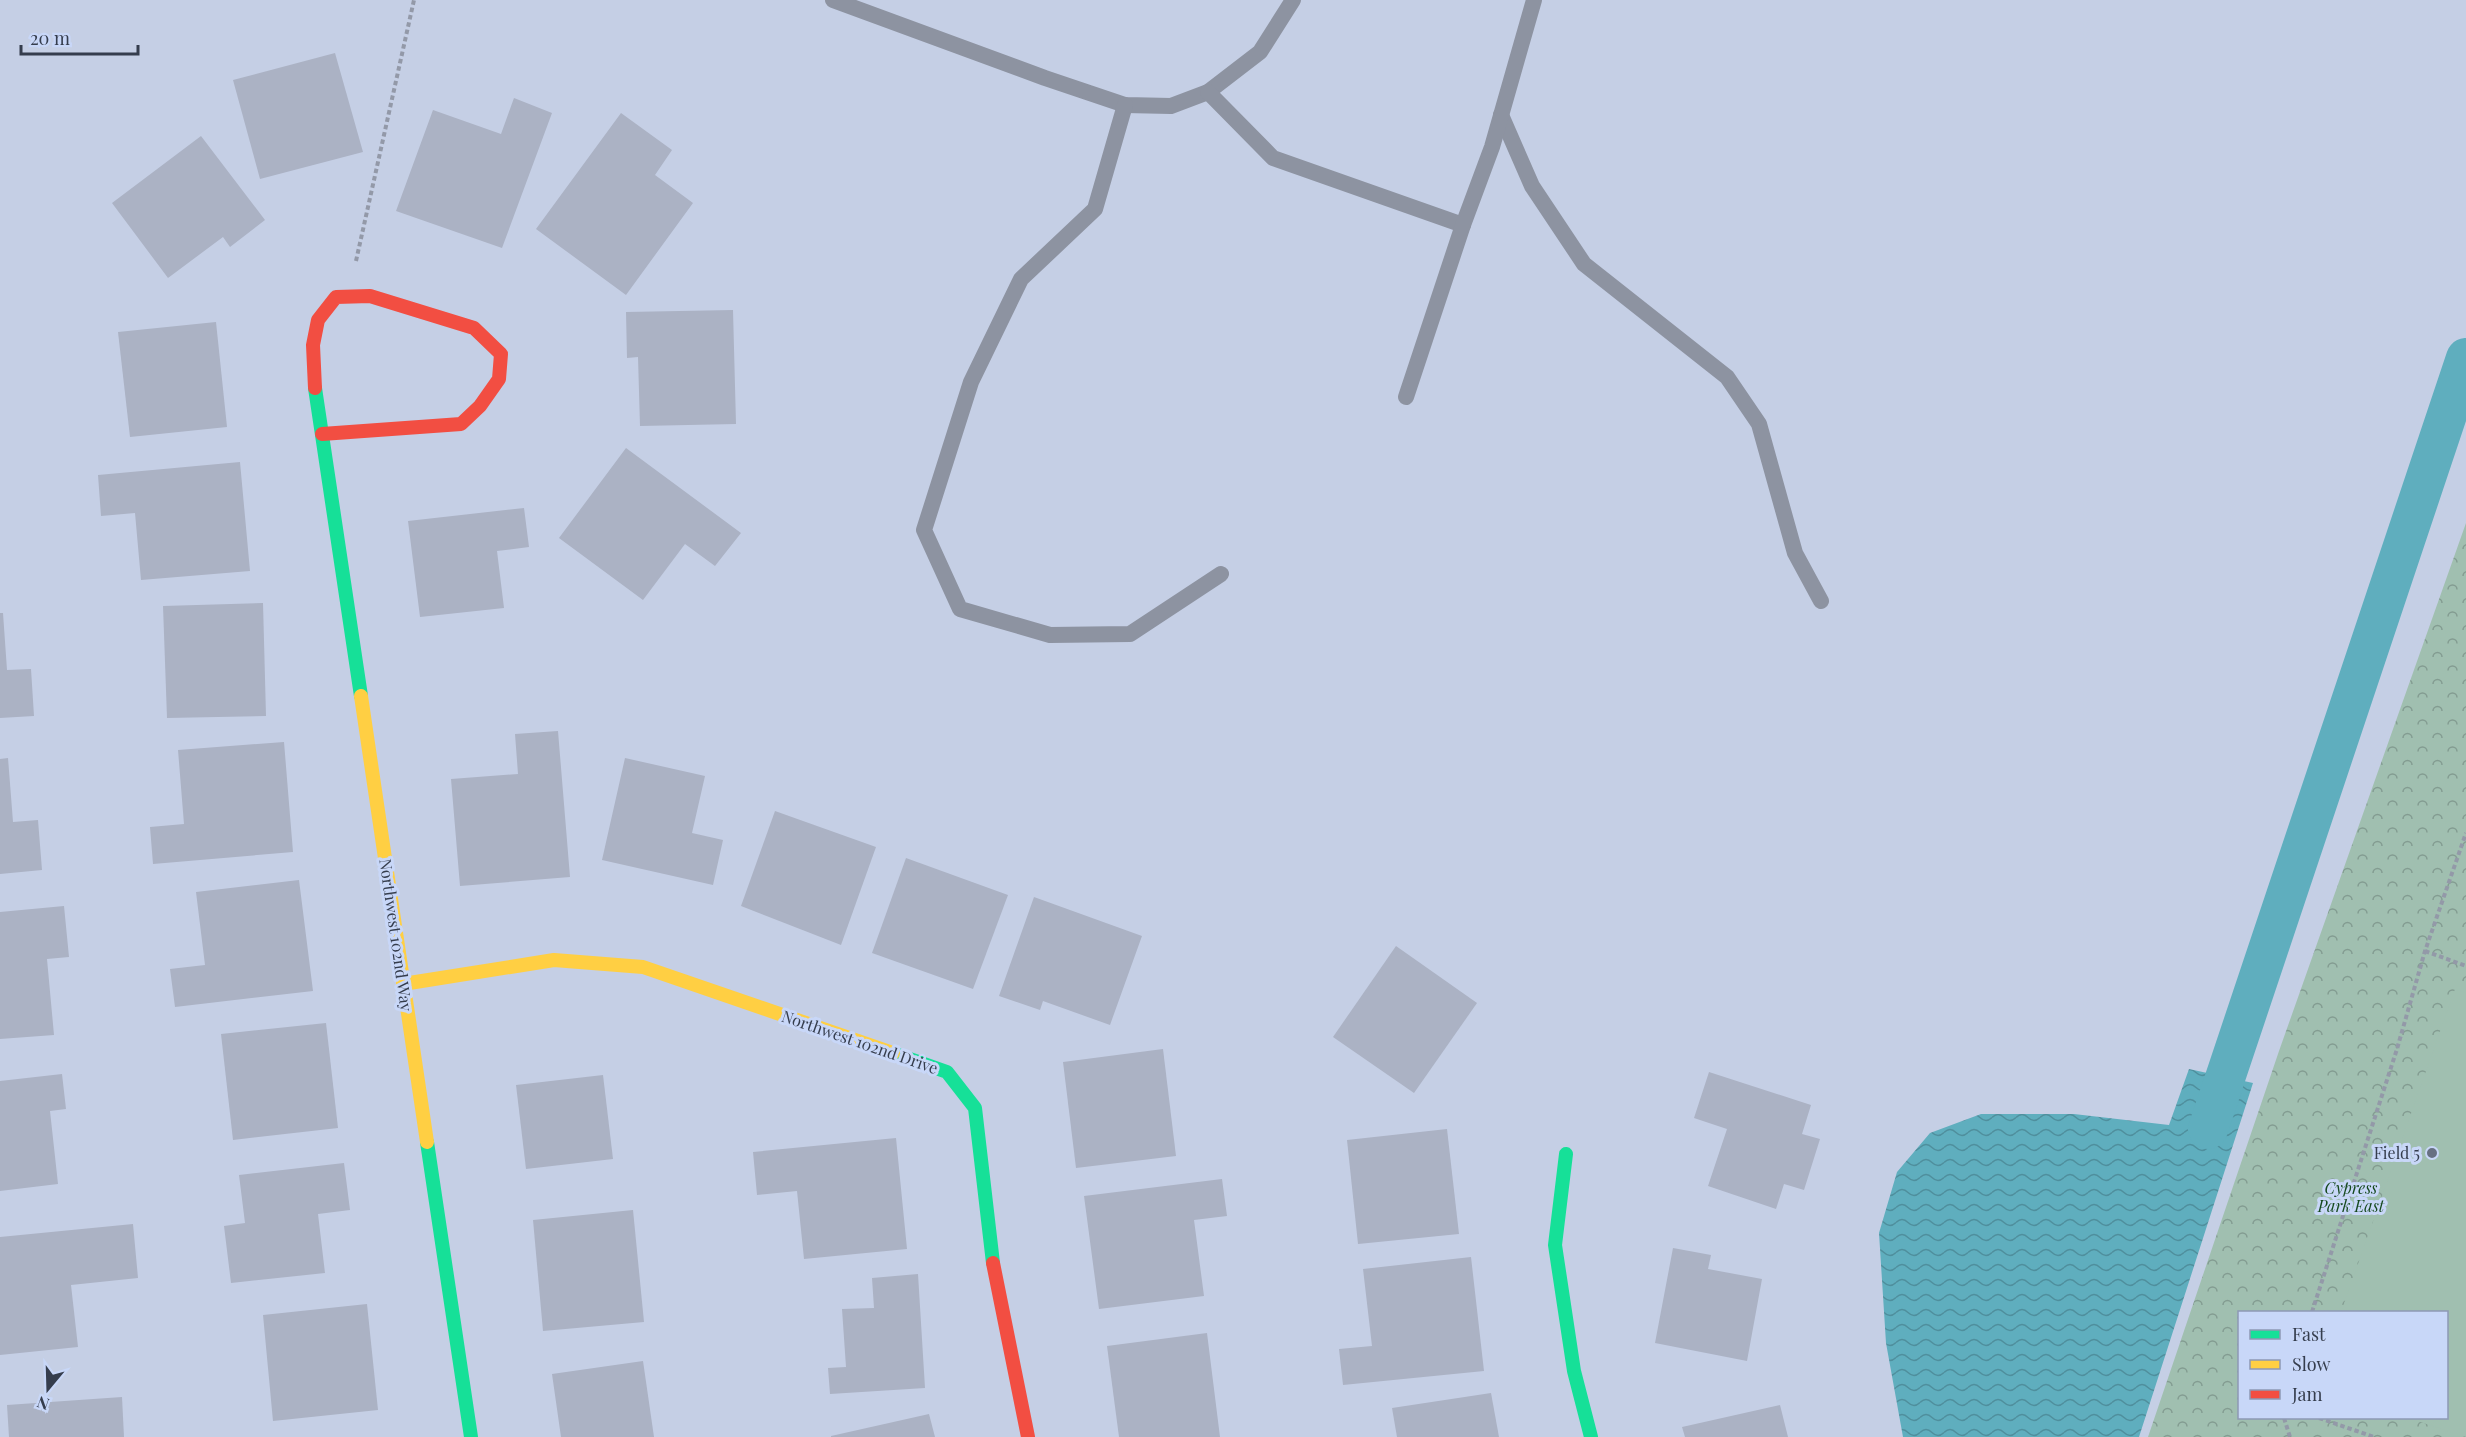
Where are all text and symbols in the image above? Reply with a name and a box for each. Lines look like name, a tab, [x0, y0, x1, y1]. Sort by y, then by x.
scale bar	[21, 18, 138, 56]
text: 20 m	[30, 26, 70, 50]
street label: Northwest 102nd Way	[375, 857, 418, 1013]
street label: Northwest 102nd Drive	[779, 1005, 941, 1078]
place label: Field 5	[2374, 1142, 2420, 1163]
marker: Field 5	[2425, 1146, 2439, 1160]
park label: Cypress Park East	[2317, 1177, 2385, 1216]
legend	[2238, 1311, 2448, 1419]
text: Fast	[2292, 1322, 2326, 1346]
text: Slow	[2292, 1352, 2330, 1376]
north arrow	[18, 1359, 78, 1419]
text: Jam	[2291, 1382, 2322, 1406]
text: N	[34, 1392, 52, 1415]

